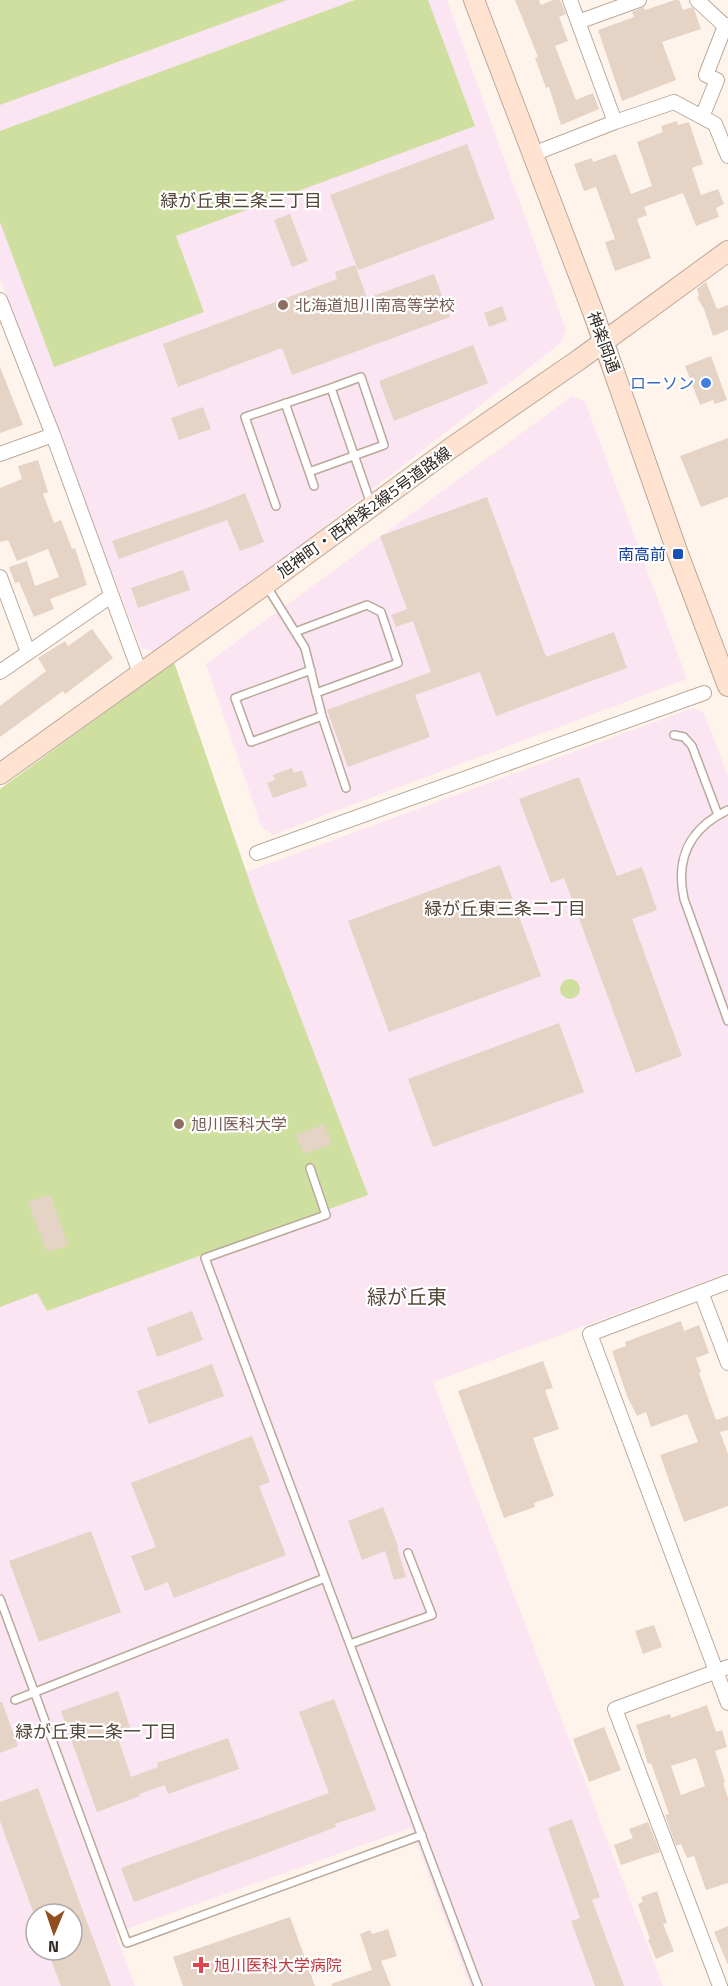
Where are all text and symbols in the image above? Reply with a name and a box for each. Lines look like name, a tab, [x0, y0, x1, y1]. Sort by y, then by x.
district label: 緑が丘東三条三丁目	[160, 187, 322, 214]
place label: 北海道旭川南高等学校	[295, 293, 455, 317]
marker: 北海道旭川南高等学校	[276, 298, 290, 312]
street label: 神楽岡通	[582, 308, 626, 376]
place label: ローソン	[630, 371, 694, 395]
marker: ローソン	[699, 376, 713, 390]
street label: 旭神町・西神楽2線5号道路線	[272, 441, 456, 583]
place label: 南高前	[618, 542, 666, 566]
marker: 南高前	[671, 547, 685, 561]
district label: 緑が丘東三条二丁目	[424, 895, 586, 922]
place label: 旭川医科大学	[191, 1112, 287, 1136]
marker: 旭川医科大学	[172, 1117, 186, 1131]
district label: 緑が丘東	[367, 1281, 447, 1312]
district label: 緑が丘東二条一丁目	[15, 1718, 177, 1745]
north arrow	[24, 1902, 84, 1962]
text: N	[48, 1935, 59, 1959]
place label: 旭川医科大学病院	[214, 1953, 342, 1977]
marker: 旭川医科大学病院	[192, 1956, 210, 1974]

